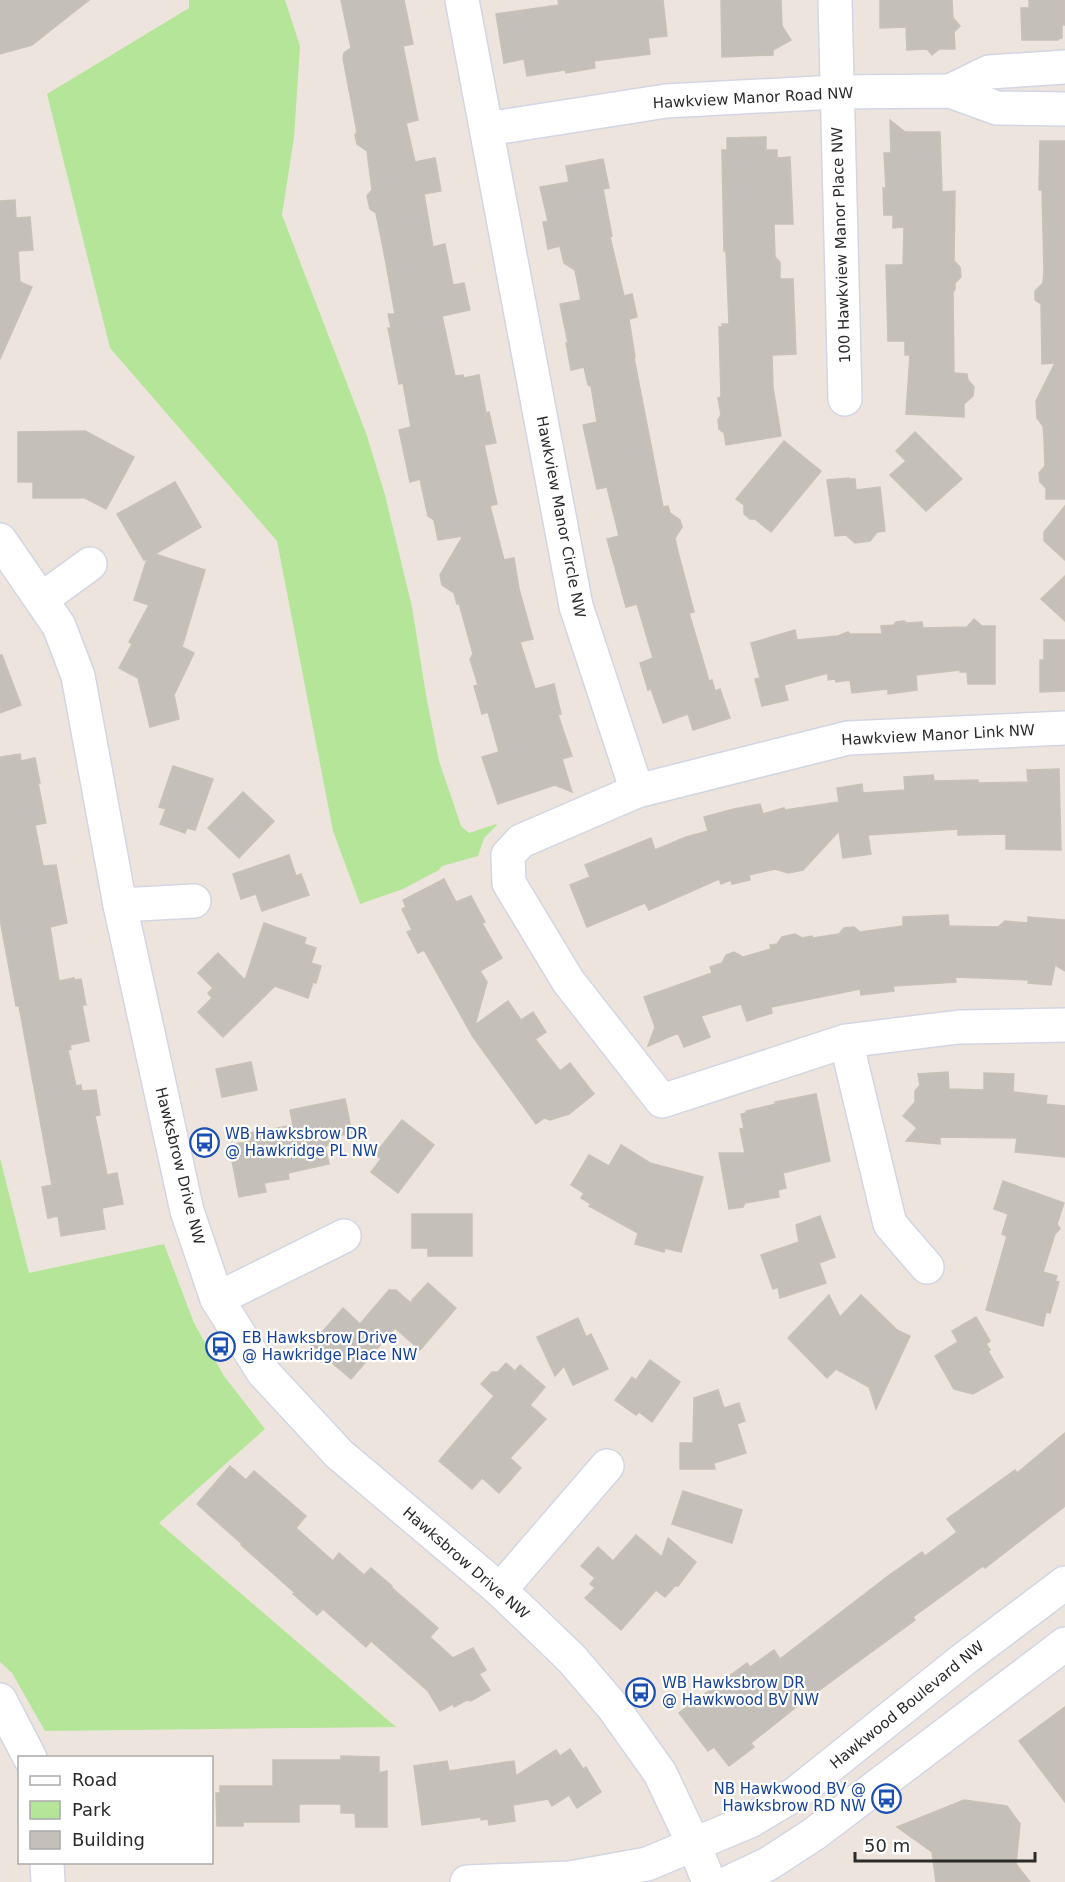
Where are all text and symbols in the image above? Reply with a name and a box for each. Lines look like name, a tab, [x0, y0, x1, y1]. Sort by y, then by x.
street label: Hawkview Manor Road NW	[652, 84, 854, 112]
street label: 100 Hawkview Manor Place NW	[828, 126, 854, 364]
street label: Hawkview Manor Circle NW	[533, 414, 589, 620]
street label: Hawkview Manor Link NW	[841, 721, 1036, 749]
street label: Hawksbrow Drive NW	[152, 1085, 208, 1247]
place label: WB Hawksbrow DR @ Hawkridge PL NW	[225, 1125, 378, 1160]
bus stop icon: WB Hawksbrow DR @ Hawkridge PL NW	[188, 1127, 220, 1159]
place label: EB Hawksbrow Drive @ Hawkridge Place NW	[242, 1329, 417, 1364]
bus stop icon: EB Hawksbrow Drive @ Hawkridge Place NW	[205, 1331, 237, 1363]
street label: Hawksbrow Drive NW	[399, 1503, 533, 1623]
street label: Hawkwood Boulevard NW	[826, 1637, 988, 1773]
place label: WB Hawksbrow DR @ Hawkwood BV NW	[662, 1674, 819, 1709]
bus stop icon: WB Hawksbrow DR @ Hawkwood BV NW	[625, 1676, 657, 1708]
legend	[18, 1756, 213, 1864]
text: Road	[72, 1769, 117, 1790]
place label: NB Hawkwood BV @ Hawksbrow RD NW	[714, 1780, 866, 1815]
bus stop icon: NB Hawkwood BV @ Hawksbrow RD NW	[871, 1782, 903, 1814]
text: Park	[72, 1799, 111, 1820]
scale bar	[855, 1825, 1035, 1863]
text: Building	[72, 1829, 145, 1850]
text: 50 m	[864, 1835, 910, 1856]

